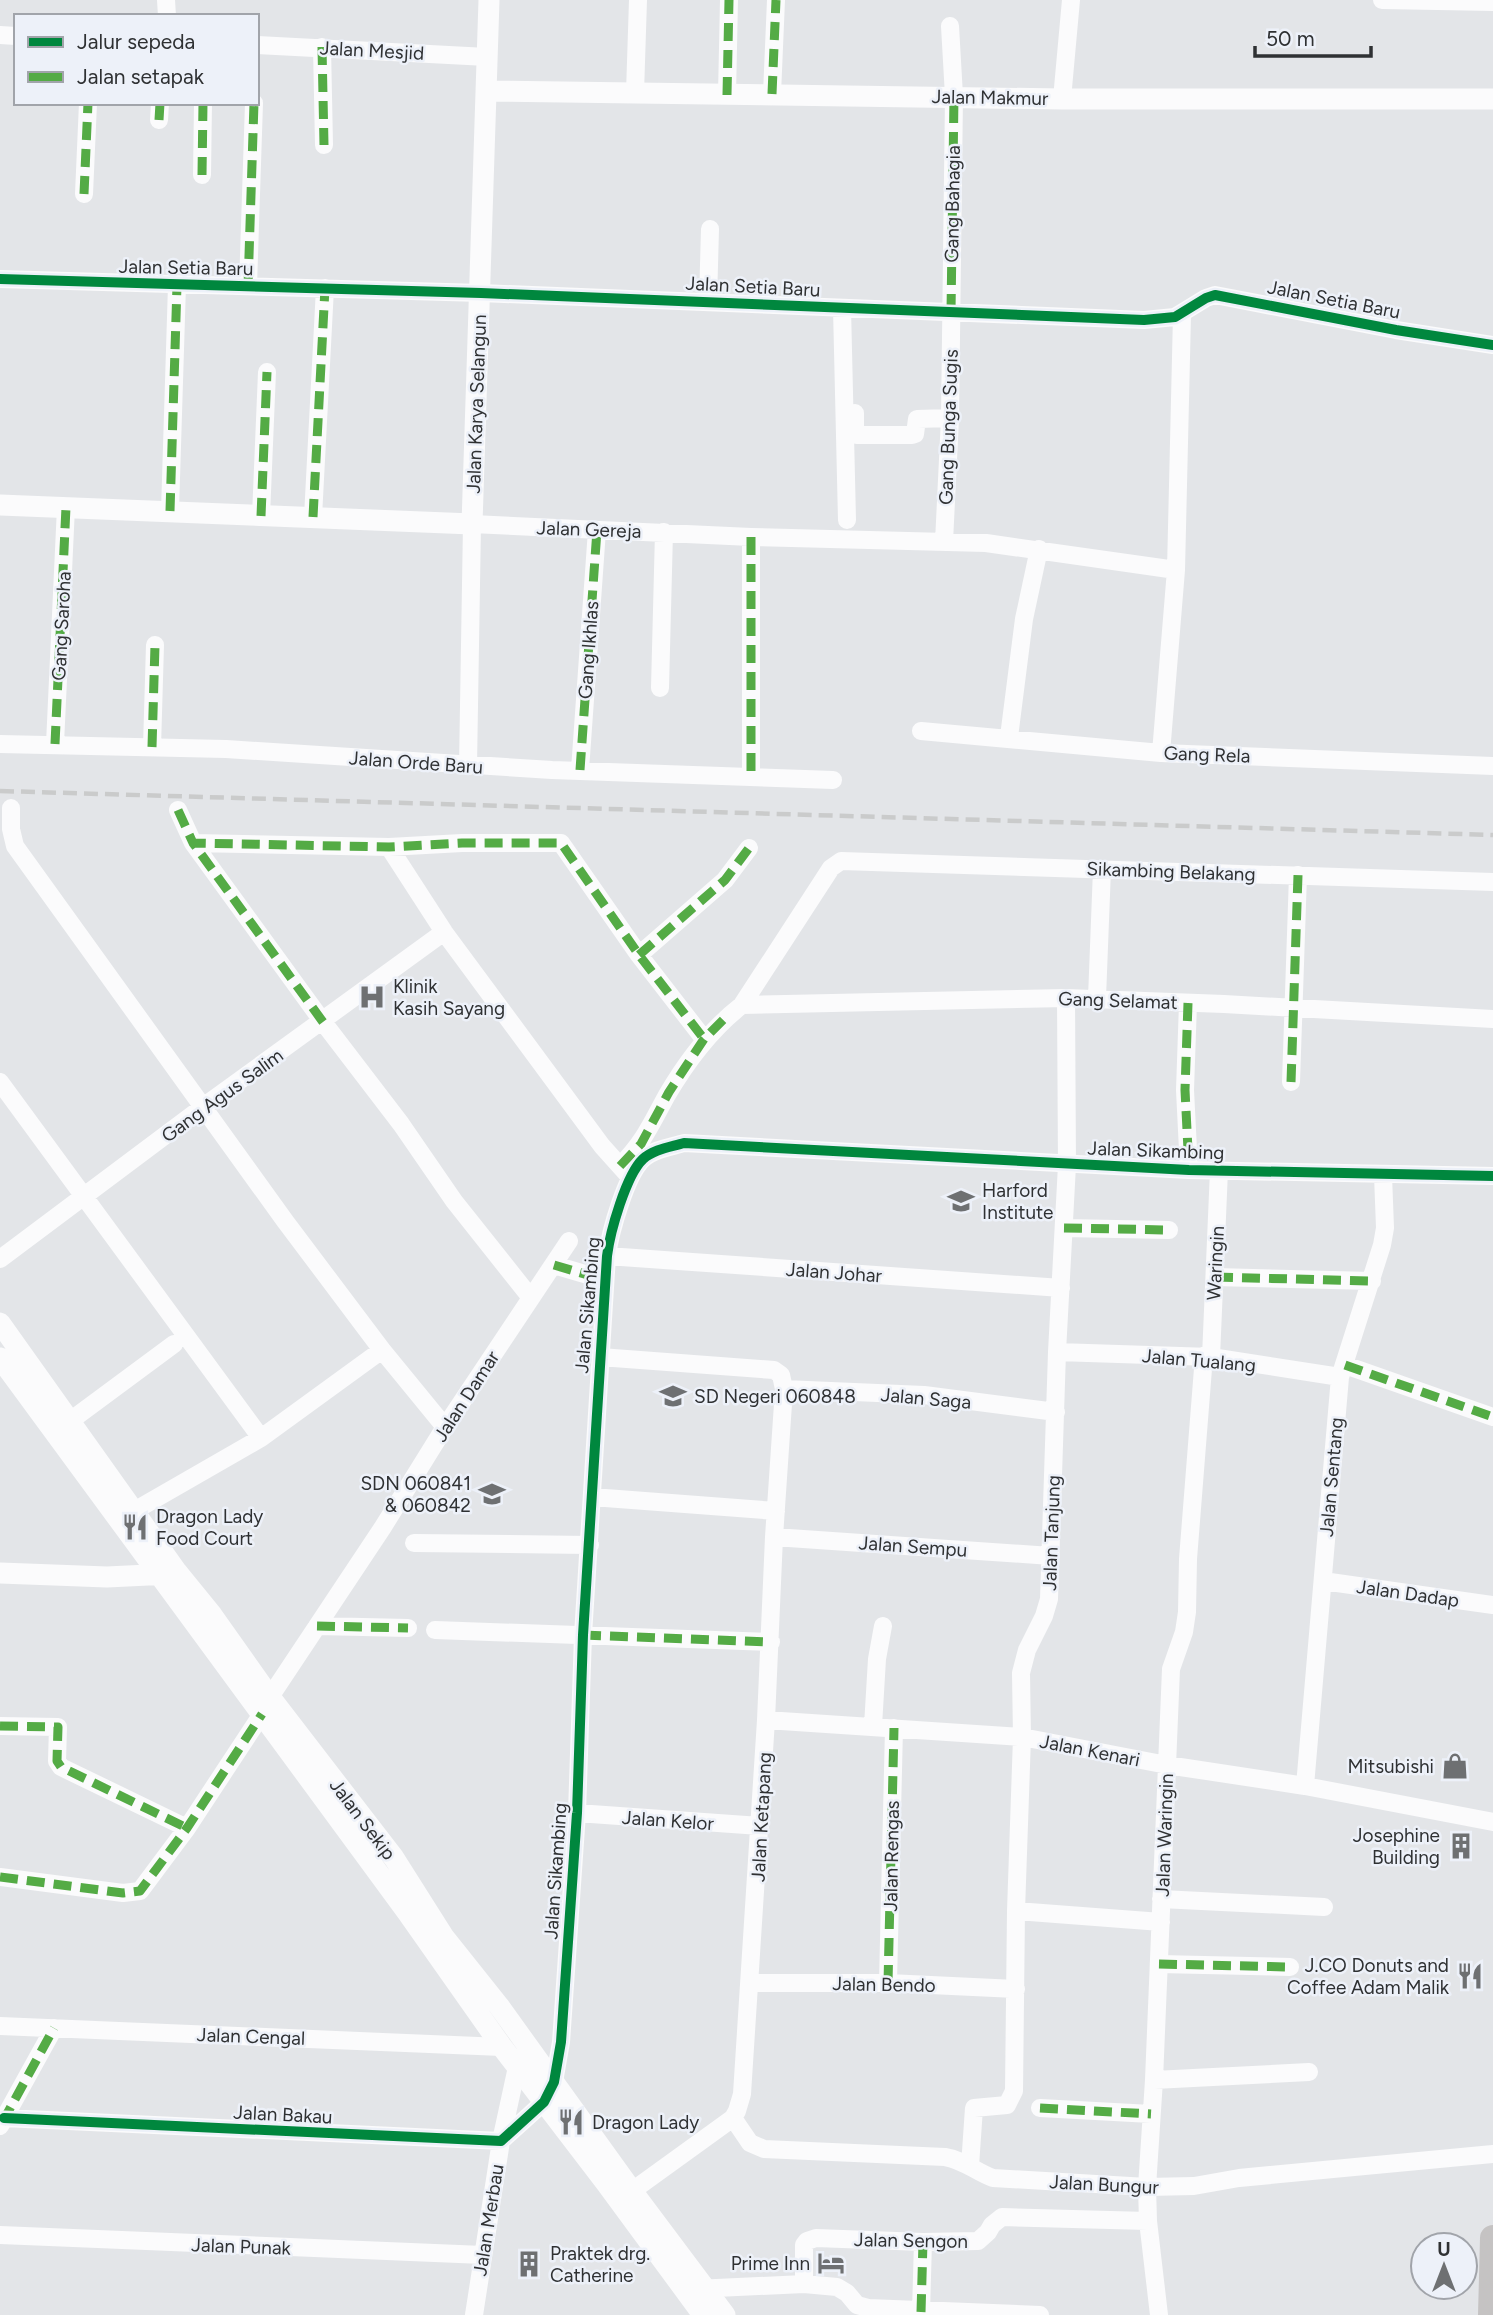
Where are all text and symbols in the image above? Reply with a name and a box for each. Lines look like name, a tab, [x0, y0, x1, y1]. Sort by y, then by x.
legend	[14, 14, 259, 105]
scale bar	[1255, 14, 1370, 58]
text: 50 m	[1266, 26, 1315, 51]
text: Jalur sepeda	[77, 29, 195, 54]
street label: Jalan Mesjid	[319, 36, 425, 65]
text: Jalan setapak	[77, 64, 205, 89]
street label: Jalan Makmur	[931, 85, 1049, 110]
street label: Gang Bahagia	[940, 145, 965, 263]
street label: Jalan Setia Baru	[118, 255, 254, 280]
street label: Jalan Setia Baru	[685, 271, 821, 302]
street label: Jalan Setia Baru	[1265, 275, 1402, 324]
street label: Jalan Karya Selangun	[462, 314, 491, 494]
street label: Gang Bunga Sugis	[934, 349, 963, 505]
street label: Jalan Gereja	[536, 516, 642, 543]
street label: Gang Saroha	[47, 571, 76, 681]
street label: Gang Ikhlas	[574, 600, 603, 700]
street label: Gang Rela	[1163, 741, 1251, 768]
street label: Jalan Orde Baru	[348, 746, 484, 779]
street label: Sikambing Belakang	[1086, 857, 1256, 886]
place label: Klinik Kasih Sayang	[393, 975, 505, 1020]
hospital icon: Klinik Kasih Sayang	[357, 982, 387, 1012]
street label: Gang Selamat	[1058, 987, 1178, 1014]
street label: Gang Agus Salim	[157, 1044, 288, 1147]
street label: Jalan Sikambing	[1087, 1137, 1225, 1164]
place label: Harford Institute	[982, 1179, 1054, 1224]
school or university icon: Harford Institute	[946, 1186, 976, 1216]
street label: Waringin	[1202, 1225, 1229, 1301]
street label: Jalan Sikambing	[570, 1236, 605, 1374]
street label: Jalan Johar	[785, 1258, 883, 1287]
street label: Jalan Tualang	[1141, 1344, 1257, 1377]
street label: Jalan Damar	[429, 1346, 505, 1446]
school or university icon: SD Negeri 060848	[658, 1381, 688, 1411]
street label: Jalan Saga	[880, 1383, 972, 1414]
place label: SD Negeri 060848	[694, 1385, 856, 1408]
street label: Jalan Sentang	[1315, 1416, 1348, 1538]
place label: SDN 060841 & 060842	[360, 1472, 471, 1517]
street label: Jalan Tanjung	[1038, 1475, 1065, 1591]
school or university icon: SDN 060841 & 060842	[477, 1479, 507, 1509]
place label: Dragon Lady Food Court	[156, 1505, 263, 1550]
restaurant icon: Dragon Lady Food Court	[120, 1512, 150, 1542]
street label: Jalan Sempu	[858, 1531, 968, 1562]
street label: Jalan Dadap	[1355, 1575, 1461, 1612]
street label: Jalan Kenari	[1038, 1730, 1142, 1771]
shop icon: Mitsubishi	[1440, 1751, 1470, 1781]
street label: Jalan Ketapang	[747, 1752, 776, 1883]
place label: Mitsubishi	[1347, 1755, 1434, 1778]
street label: Jalan Waringin	[1151, 1773, 1178, 1897]
street label: Jalan Sekip	[325, 1774, 401, 1864]
street label: Jalan Rengas	[879, 1800, 904, 1912]
street label: Jalan Sikambing	[539, 1802, 572, 1940]
street label: Jalan Kelor	[621, 1806, 715, 1835]
place label: Josephine Building	[1353, 1824, 1440, 1869]
building icon: Josephine Building	[1446, 1831, 1476, 1861]
place label: J.CO Donuts and Coffee Adam Malik	[1287, 1954, 1450, 1999]
restaurant icon: J.CO Donuts and Coffee Adam Malik	[1455, 1961, 1485, 1991]
street label: Jalan Bendo	[832, 1972, 936, 1997]
street label: Jalan Cengal	[196, 2023, 306, 2050]
street label: Jalan Bakau	[233, 2100, 333, 2129]
restaurant icon: Dragon Lady	[556, 2107, 586, 2137]
place label: Dragon Lady	[592, 2111, 699, 2134]
street label: Jalan Merbau	[468, 2163, 509, 2278]
street label: Jalan Bungur	[1049, 2170, 1160, 2199]
street label: Jalan Sengon	[854, 2228, 968, 2253]
north arrow	[1409, 2231, 1479, 2301]
street label: Jalan Punak	[191, 2233, 292, 2260]
text: U	[1437, 2238, 1451, 2261]
place label: Praktek drg. Catherine	[550, 2242, 650, 2287]
hotel icon: Prime Inn	[816, 2248, 846, 2278]
building icon: Praktek drg. Catherine	[514, 2249, 544, 2279]
place label: Prime Inn	[731, 2252, 810, 2275]

